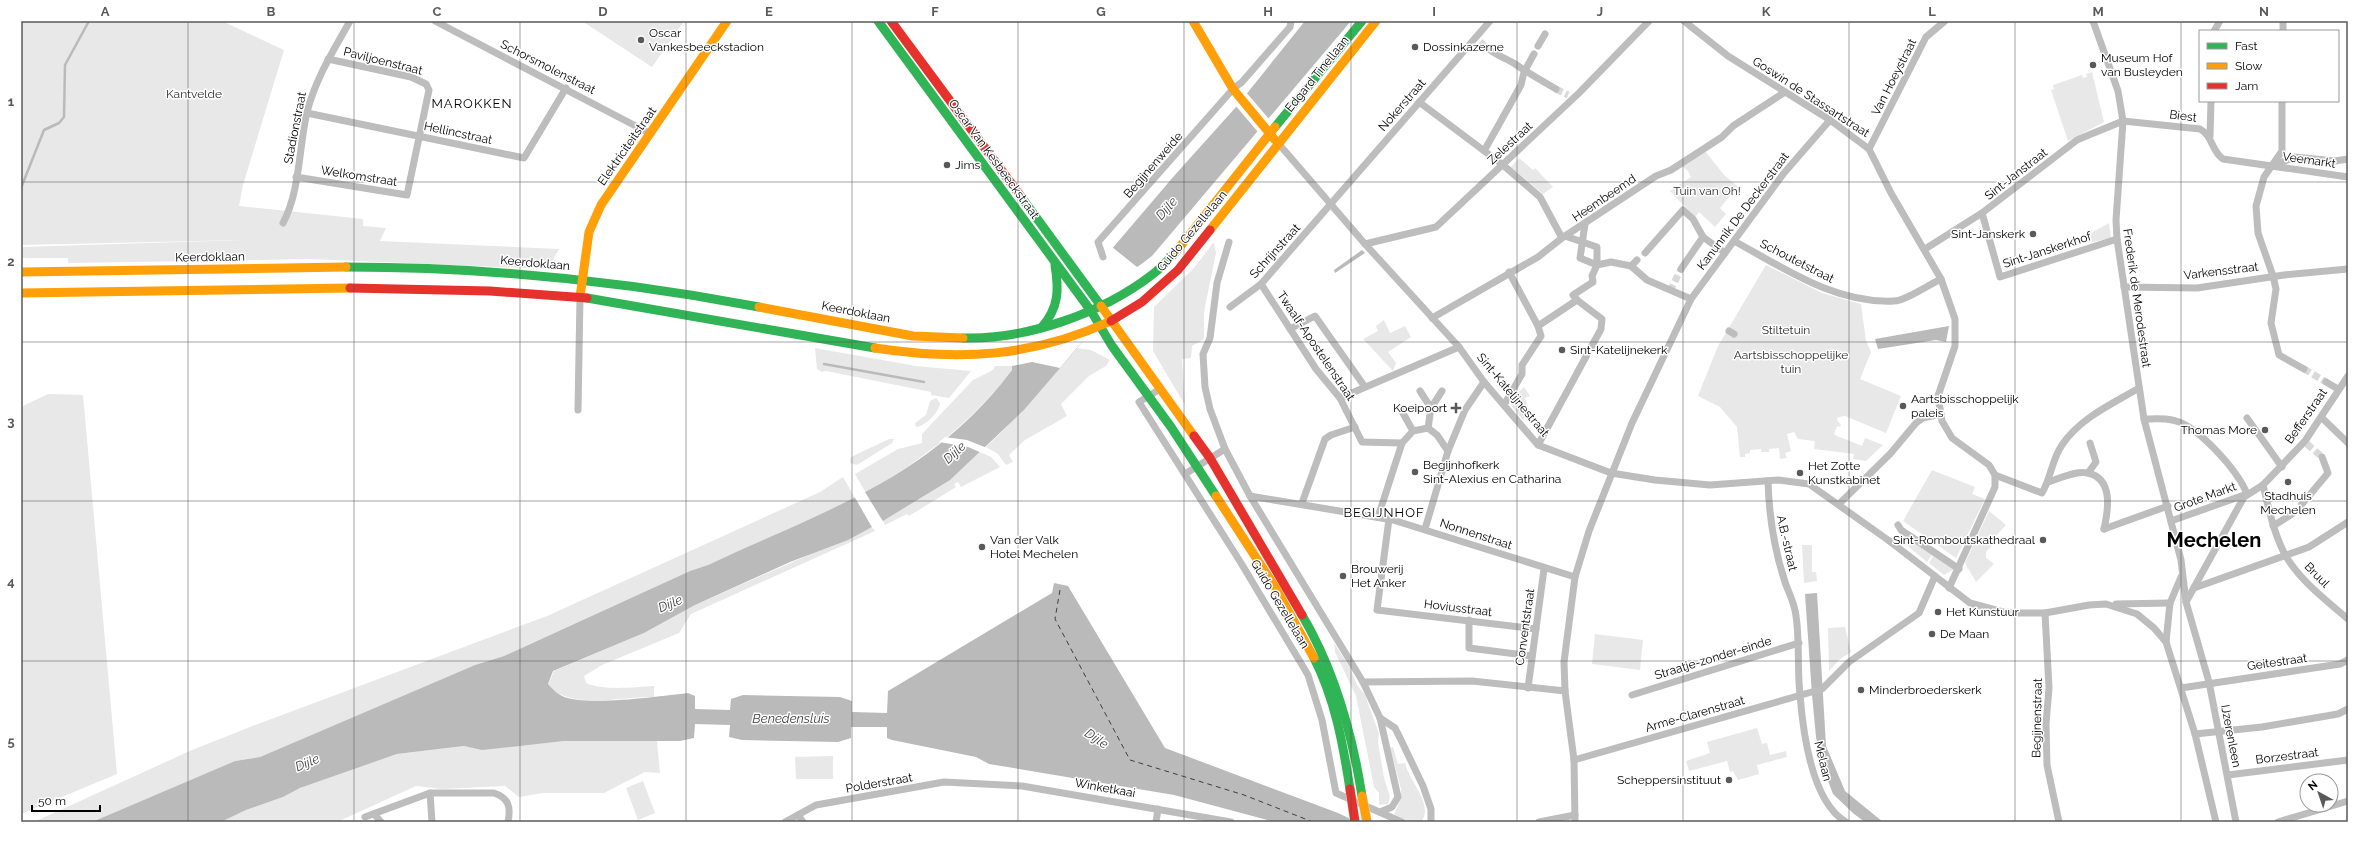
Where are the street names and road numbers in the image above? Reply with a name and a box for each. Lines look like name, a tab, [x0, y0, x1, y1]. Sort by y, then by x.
street label: Edgard Tinellaan	[1282, 33, 1352, 115]
street label: Van Hoeystraat	[1869, 36, 1919, 118]
street label: Schorsmolenstraat	[498, 37, 598, 97]
street label: Paviljoenstraat	[342, 44, 424, 78]
street label: Goswin de Stassartstraat	[1750, 54, 1872, 140]
street label: Nokerstraat	[1376, 76, 1428, 134]
street label: Stadionstraat	[281, 91, 309, 165]
street label: Oscar Van Kesbeeckstraat	[946, 97, 1042, 221]
street label: Elektriciteitstraat	[595, 104, 659, 188]
street label: Biest	[2169, 107, 2197, 125]
street label: Hellincstraat	[423, 119, 493, 147]
street label: Zelestraat	[1485, 119, 1535, 167]
street label: Begijnenweide	[1121, 129, 1185, 201]
street label: Sint-Janstraat	[1982, 145, 2050, 203]
street label: Kanunnik De Deckerstraat	[1694, 149, 1792, 273]
street label: Veemarkt	[2281, 149, 2337, 171]
street label: Welkomstraat	[320, 163, 398, 189]
street label: Heembeemd	[1569, 172, 1639, 224]
street label: Guido Gezellelaan	[1154, 188, 1230, 274]
street label: Schrijnstraat	[1247, 221, 1303, 281]
street label: Frederik de Merodestraat	[2120, 228, 2154, 368]
street label: Sint-Janskerkhof	[2001, 229, 2094, 271]
street label: Schoutetstraat	[1758, 236, 1836, 286]
street label: Keerdoklaan	[175, 249, 245, 265]
street label: Keerdoklaan	[500, 253, 570, 273]
street label: Varkensstraat	[2183, 259, 2259, 283]
street label: Twaalf-Apostelenstraat	[1274, 289, 1358, 403]
street label: Keerdoklaan	[820, 298, 892, 326]
street label: Sint-Katelijnestraat	[1474, 350, 1552, 440]
street label: Befferstraat	[2282, 386, 2330, 446]
street label: Grote Markt	[2172, 479, 2238, 515]
street label: A.B.-straat	[1774, 514, 1800, 572]
street label: Nonnenstraat	[1438, 516, 1514, 552]
street label: Guido Gezellelaan	[1248, 557, 1312, 651]
street label: Bruul	[2302, 560, 2333, 591]
street label: Conventstraat	[1513, 588, 1537, 666]
street label: Hoviusstraat	[1423, 597, 1493, 619]
street label: Straatje-zonder-einde	[1653, 634, 1773, 682]
street label: Geitestraat	[2246, 651, 2308, 673]
street label: Begijnenstraat	[2029, 678, 2045, 758]
street label: Arme-Clarenstraat	[1644, 693, 1746, 735]
street label: IJzerenleen	[2218, 703, 2244, 769]
street label: Melaan	[1811, 740, 1835, 782]
street label: Borzestraat	[2255, 745, 2319, 767]
street label: Polderstraat	[845, 770, 913, 796]
street label: Winketkaai	[1074, 776, 1136, 800]

